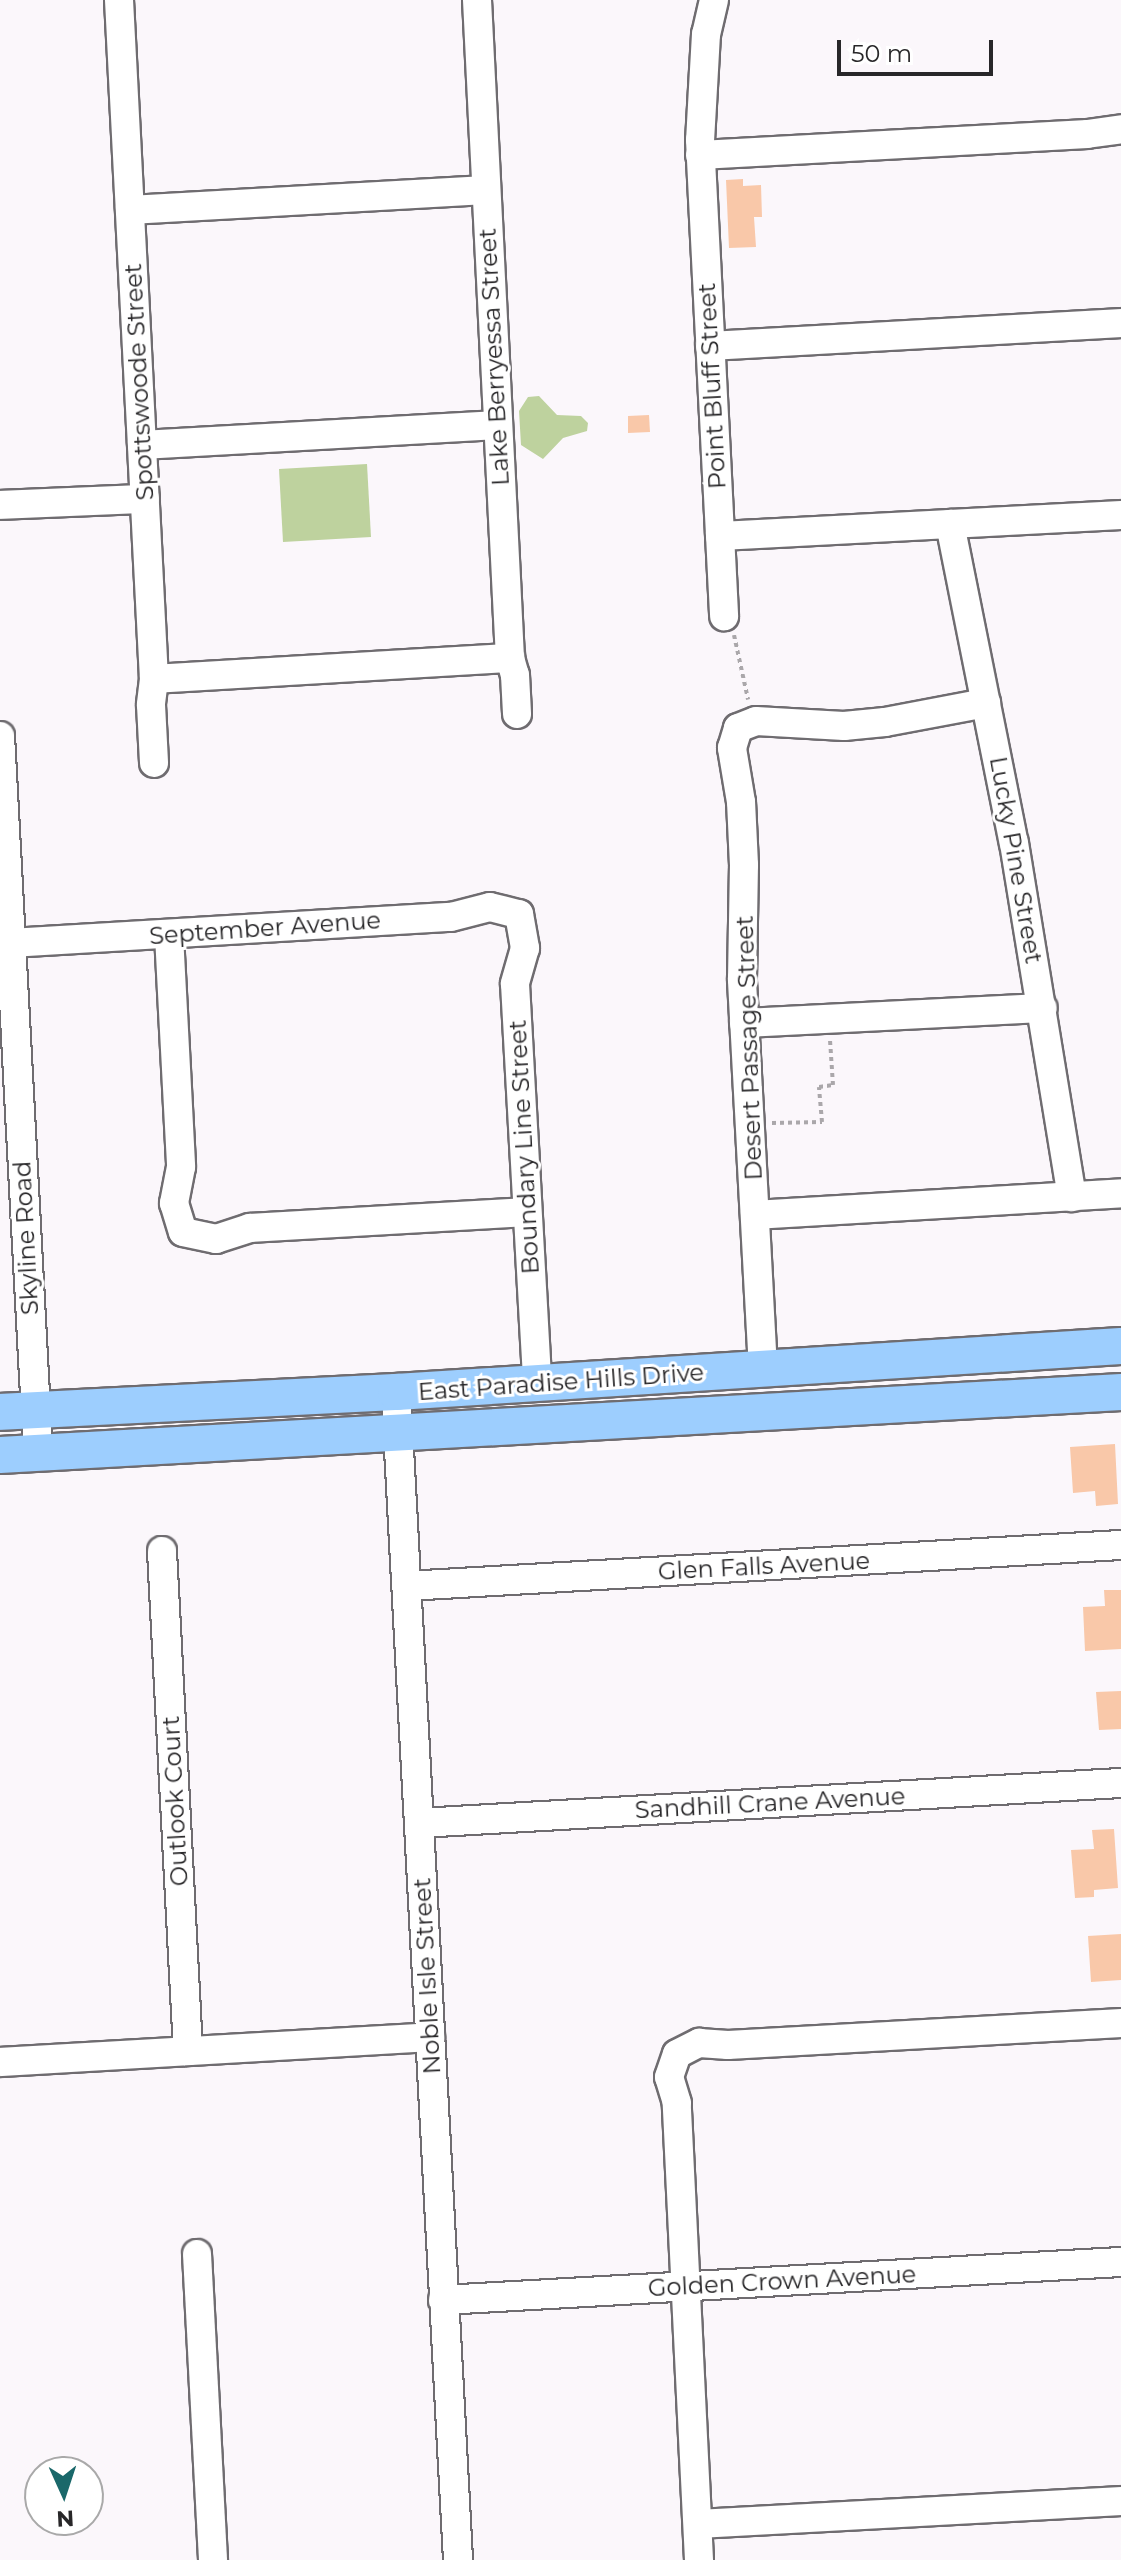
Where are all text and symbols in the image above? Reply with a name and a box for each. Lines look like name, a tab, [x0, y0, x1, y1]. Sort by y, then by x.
scale bar	[841, 24, 997, 74]
text: 50 m	[851, 39, 912, 68]
street label: Lake Berryessa Street	[473, 227, 515, 487]
street label: Spottswoode Street	[118, 263, 160, 501]
street label: Point Bluff Street	[692, 282, 732, 490]
street label: Lucky Pine Street	[984, 754, 1048, 966]
street label: September Avenue	[148, 906, 382, 950]
street label: Desert Passage Street	[730, 915, 768, 1181]
street label: Boundary Line Street	[503, 1019, 545, 1275]
street label: Skyline Road	[8, 1160, 44, 1316]
street label: East Paradise Hills Drive	[417, 1358, 705, 1406]
street label: Glen Falls Avenue	[657, 1546, 871, 1586]
street label: Outlook Court	[156, 1715, 194, 1887]
street label: Sandhill Crane Avenue	[634, 1782, 906, 1824]
street label: Noble Isle Street	[407, 1877, 447, 2075]
street label: Golden Crown Avenue	[647, 2260, 917, 2302]
north arrow	[24, 2456, 104, 2536]
text: N	[56, 2505, 75, 2532]

